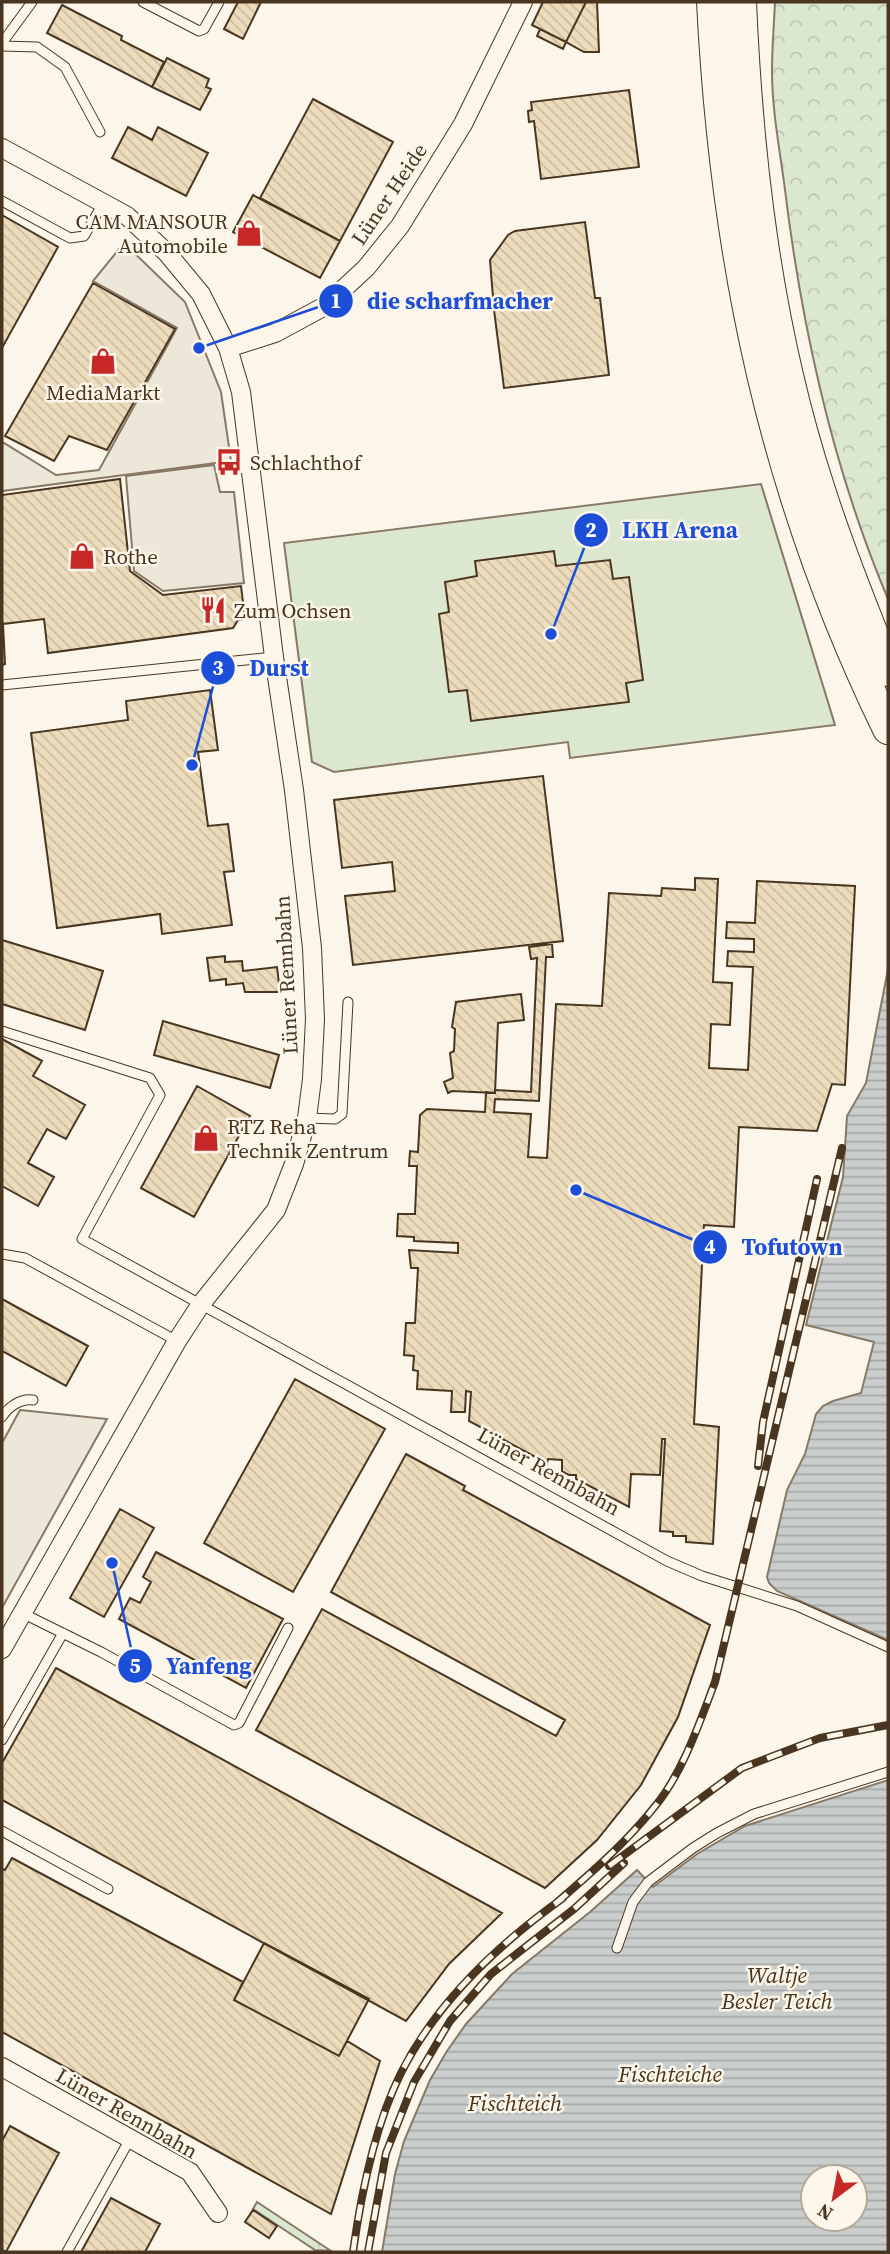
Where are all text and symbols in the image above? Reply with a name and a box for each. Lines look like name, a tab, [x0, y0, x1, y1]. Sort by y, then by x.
street label: Lüner Heide	[344, 137, 434, 251]
place label: CAM MANSOUR Automobile	[76, 207, 228, 260]
shop icon: CAM MANSOUR Automobile	[234, 218, 264, 248]
callout: die scharfmacher	[318, 279, 567, 323]
text: die scharfmacher	[367, 285, 553, 317]
text: 1	[330, 286, 342, 315]
shop icon: MediaMarkt	[88, 346, 118, 376]
place label: MediaMarkt	[46, 378, 160, 407]
bus stop icon: Schlachthof	[214, 447, 244, 477]
place label: Schlachthof	[250, 448, 363, 477]
callout: LKH Arena	[573, 508, 752, 552]
text: LKH Arena	[622, 514, 739, 546]
text: 2	[585, 515, 597, 544]
shop icon: Rothe	[67, 541, 97, 571]
place label: Rothe	[103, 542, 158, 571]
restaurant icon: Zum Ochsen	[198, 595, 228, 625]
place label: Zum Ochsen	[234, 596, 352, 625]
callout: Durst	[201, 646, 323, 690]
text: Durst	[249, 652, 309, 684]
text: 3	[212, 653, 224, 682]
street label: Lüner Rennbahn	[267, 894, 305, 1055]
place label: RTZ Reha Technik Zentrum	[227, 1112, 389, 1165]
shop icon: RTZ Reha Technik Zentrum	[191, 1123, 221, 1153]
callout: Tofutown	[693, 1225, 857, 1269]
text: Tofutown	[741, 1231, 843, 1263]
text: 4	[704, 1232, 716, 1261]
street label: Lüner Rennbahn	[472, 1420, 626, 1522]
callout: Yanfeng	[117, 1644, 266, 1688]
text: Yanfeng	[166, 1650, 252, 1682]
text: 5	[129, 1651, 141, 1680]
water label: Waltje Besler Teich	[720, 1959, 833, 2017]
water label: Fischteiche	[617, 2058, 723, 2090]
street label: Lüner Rennbahn	[51, 2061, 203, 2166]
water label: Fischteich	[467, 2087, 563, 2119]
north arrow	[799, 2163, 869, 2233]
text: N	[812, 2198, 838, 2227]

